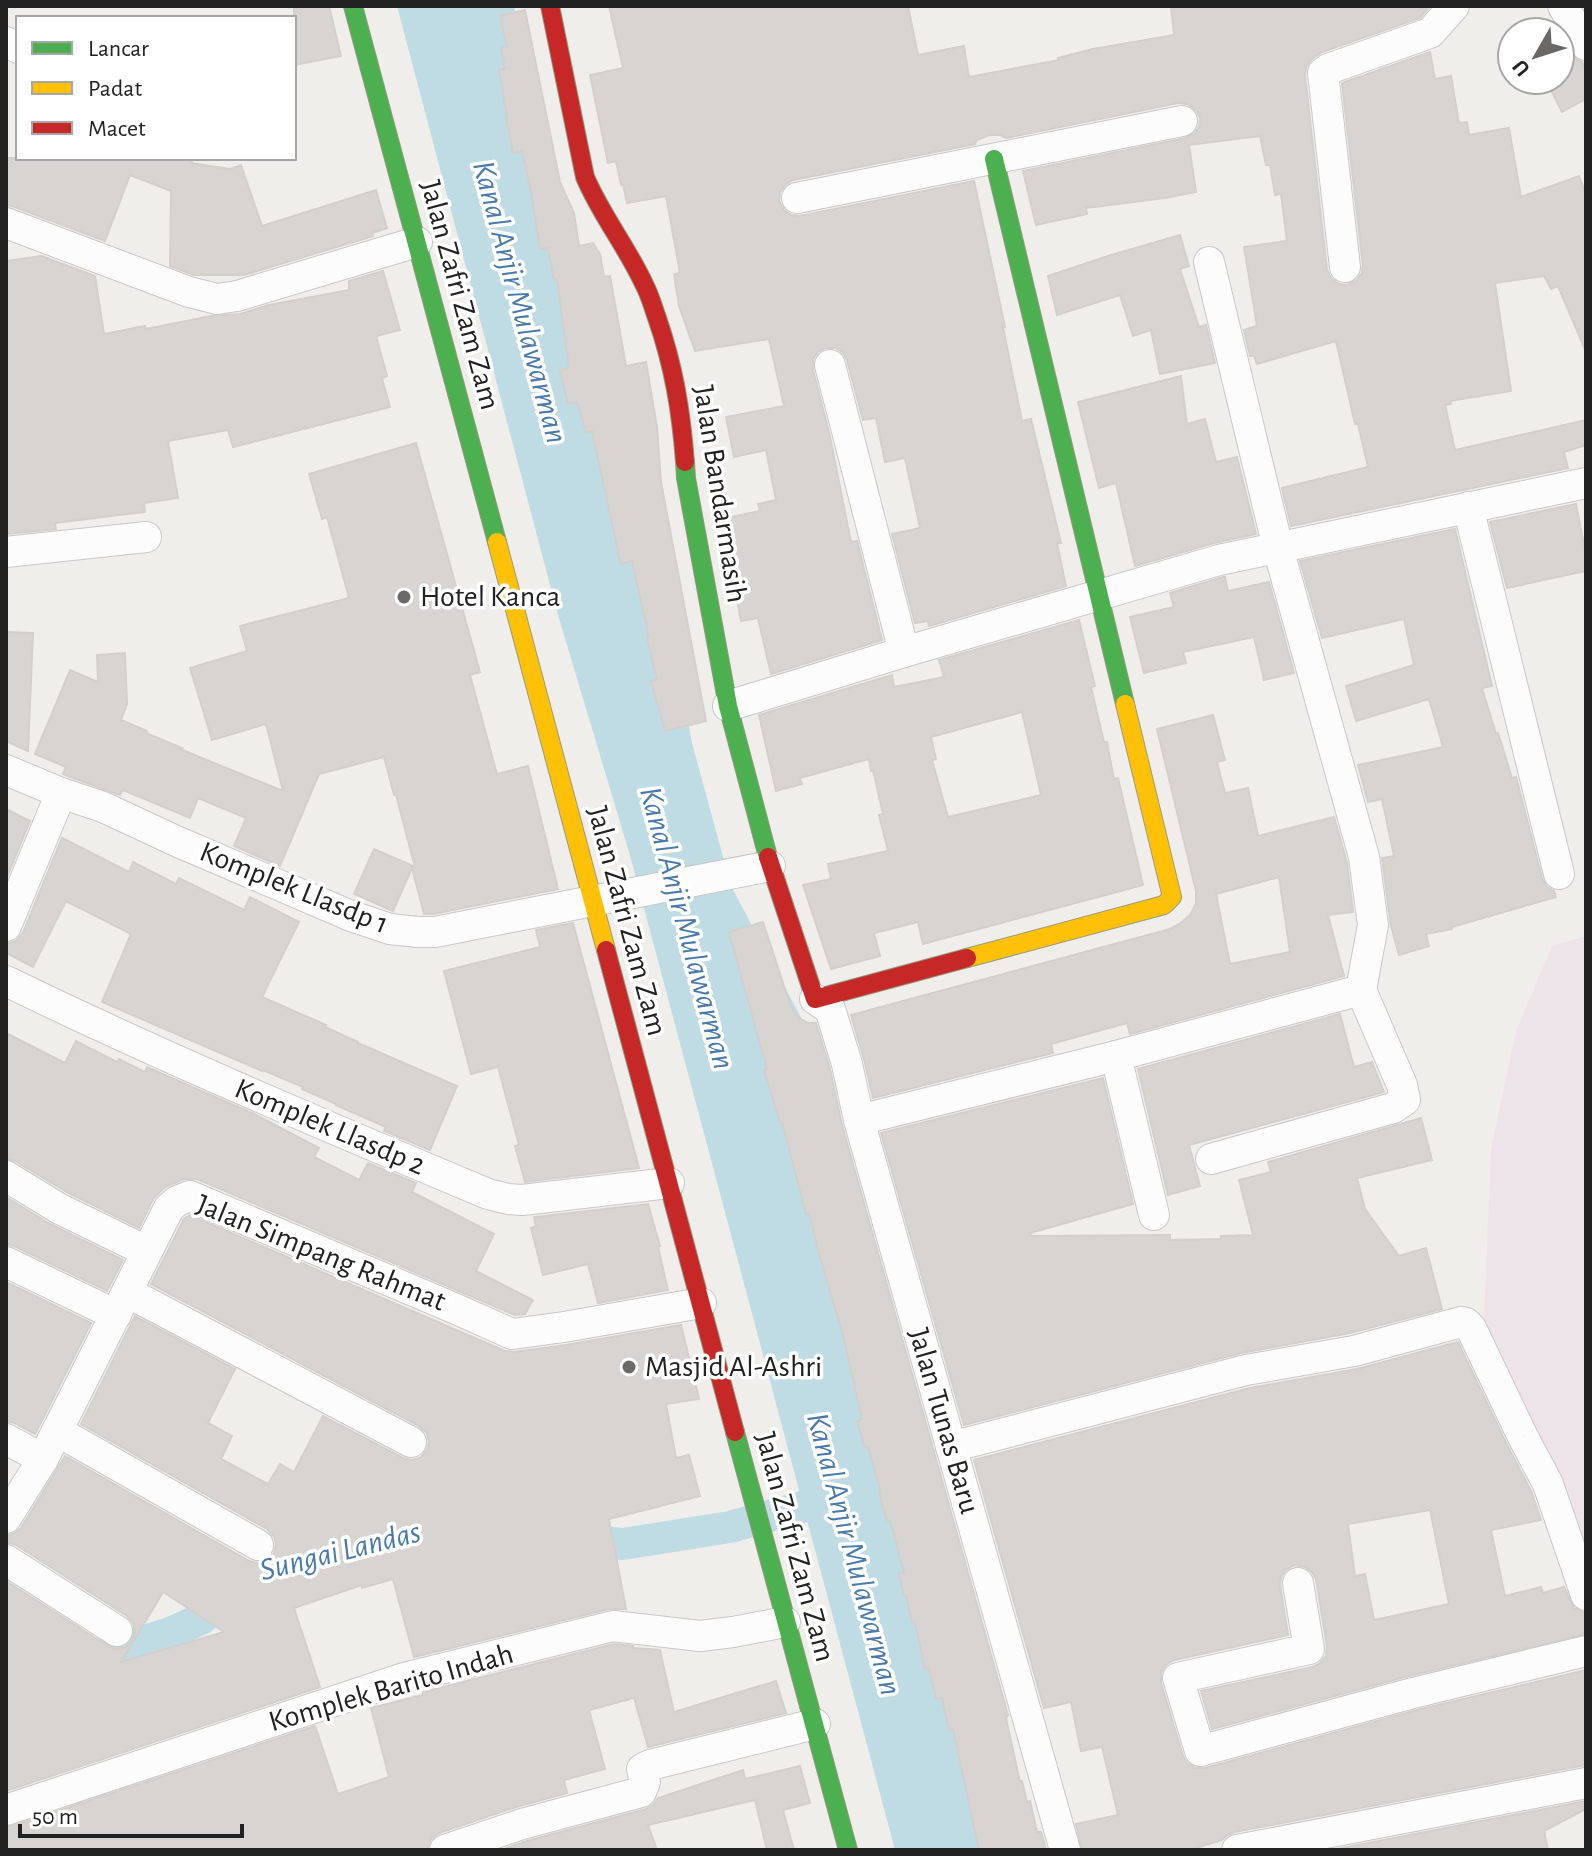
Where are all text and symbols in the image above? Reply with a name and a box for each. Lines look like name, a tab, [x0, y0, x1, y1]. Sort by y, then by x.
legend	[16, 16, 296, 160]
north arrow	[1496, 16, 1576, 96]
text: Lancar	[88, 37, 149, 61]
text: U	[1508, 56, 1534, 80]
text: Padat	[88, 77, 142, 101]
text: Macet	[88, 117, 146, 141]
water label: Kanal Anjir Mulawarman	[467, 157, 573, 447]
street label: Jalan Zafri Zam Zam	[415, 177, 505, 413]
street label: Jalan Bandarmasih	[688, 383, 752, 605]
place label: Hotel Kanca	[420, 582, 560, 612]
marker: Hotel Kanca	[395, 588, 413, 606]
water label: Kanal Anjir Mulawarman	[634, 783, 740, 1073]
street label: Jalan Zafri Zam Zam	[582, 803, 672, 1039]
street label: Komplek Llasdp 1	[196, 837, 392, 939]
street label: Komplek Llasdp 2	[230, 1073, 430, 1181]
street label: Jalan Simpang Rahmat	[192, 1189, 450, 1317]
street label: Jalan Tunas Baru	[903, 1325, 985, 1517]
place label: Masjid Al-Ashri	[645, 1352, 822, 1382]
marker: Masjid Al-Ashri	[620, 1358, 638, 1376]
water label: Kanal Anjir Mulawarman	[801, 1409, 907, 1699]
street label: Jalan Zafri Zam Zam	[750, 1429, 840, 1665]
water label: Sungai Landas	[257, 1516, 423, 1586]
street label: Komplek Barito Indah	[265, 1639, 517, 1737]
scale bar	[20, 1788, 242, 1838]
text: 50 m	[32, 1805, 78, 1829]

